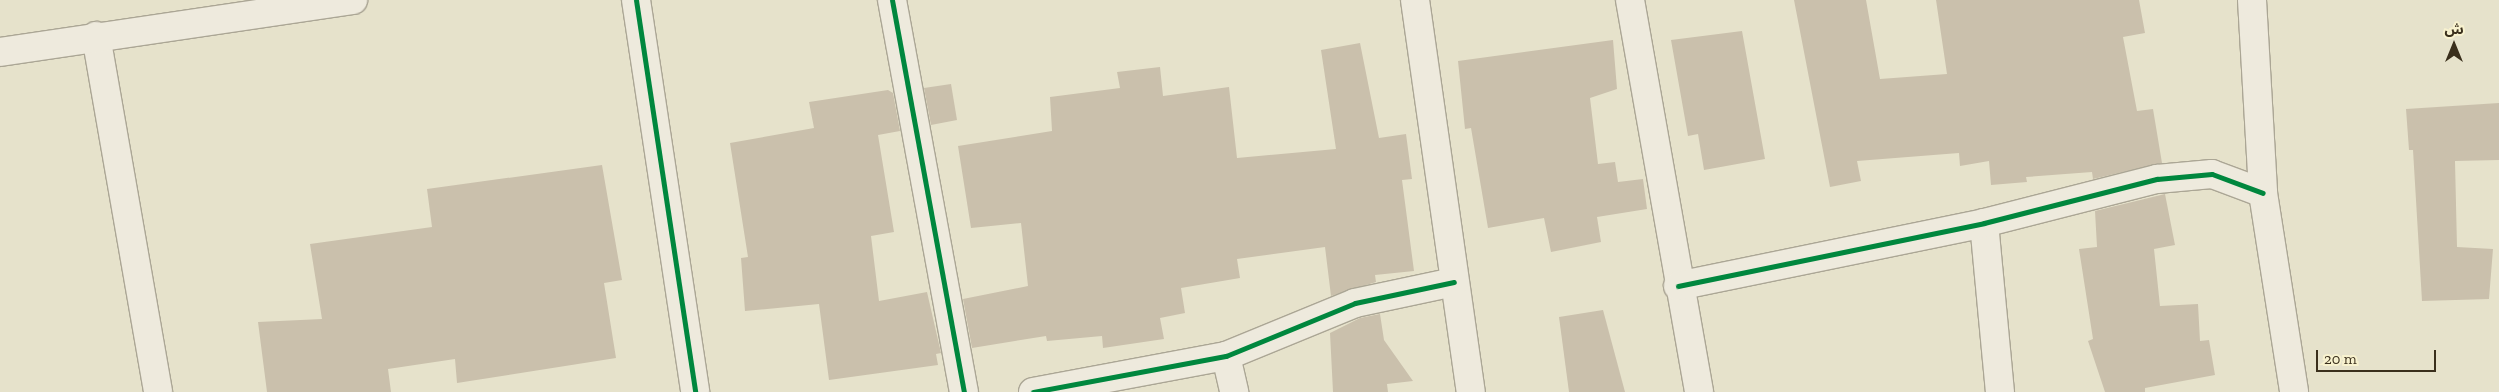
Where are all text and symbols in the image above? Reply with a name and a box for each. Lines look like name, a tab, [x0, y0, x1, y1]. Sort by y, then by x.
north arrow	[2429, 20, 2479, 70]
text: ش	[2444, 21, 2464, 38]
scale bar	[2319, 340, 2439, 372]
text: 20 m	[2324, 350, 2357, 368]

